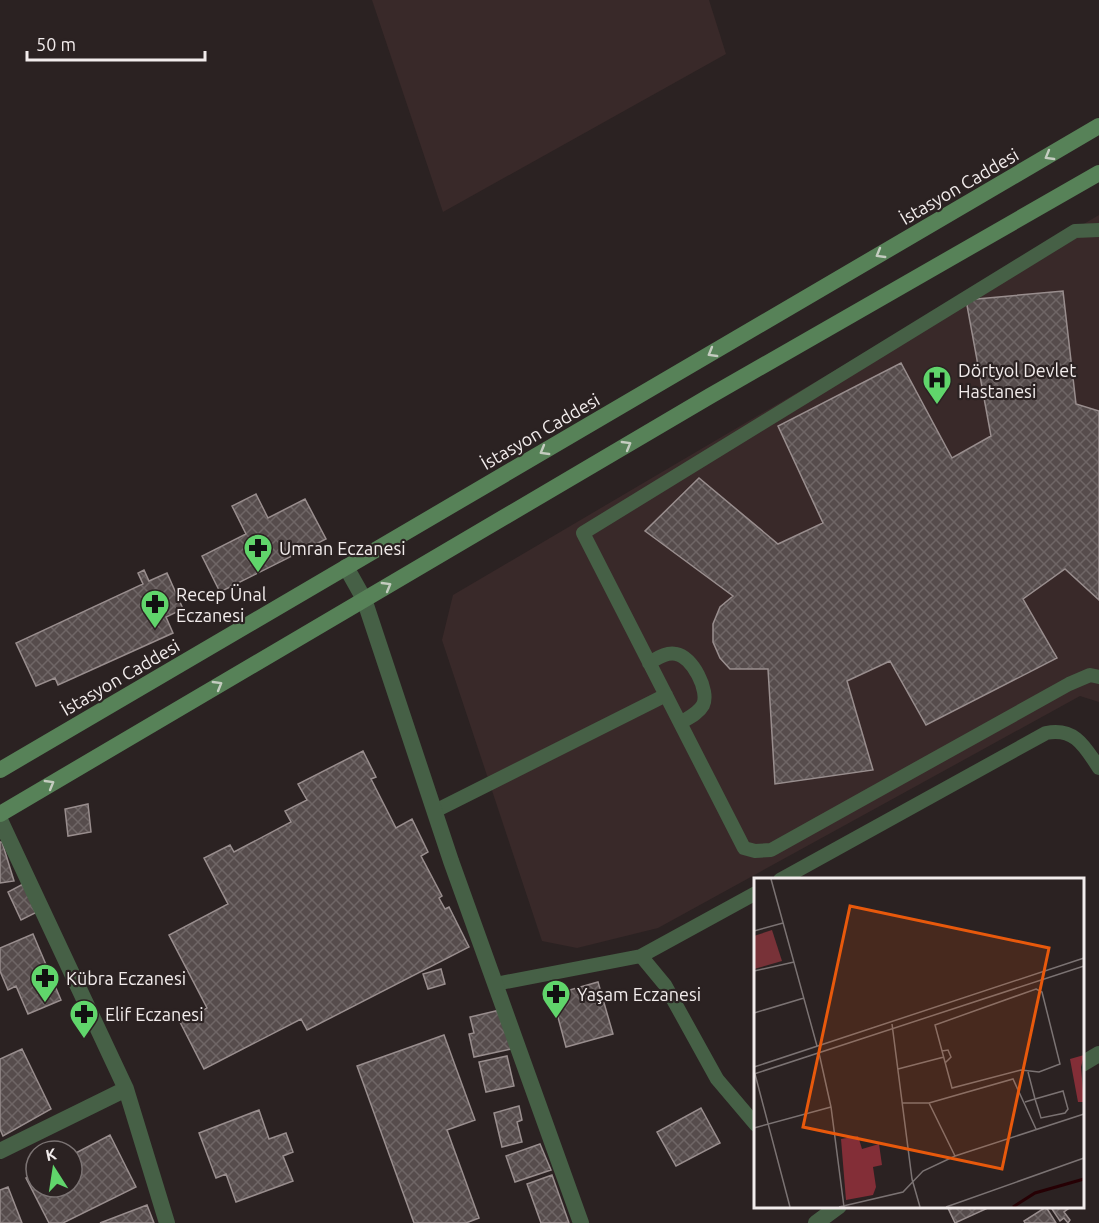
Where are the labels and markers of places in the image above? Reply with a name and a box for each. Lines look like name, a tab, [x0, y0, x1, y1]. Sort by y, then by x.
place label: Dörtyol Devlet Hastanesi	[958, 360, 1076, 401]
hospital icon: Dörtyol Devlet Hastanesi	[921, 364, 953, 406]
pharmacy icon: Umran Eczanesi	[242, 532, 274, 574]
place label: Umran Eczanesi	[279, 538, 406, 558]
place label: Recep Ünal Eczanesi	[176, 584, 267, 625]
pharmacy icon: Recep Ünal Eczanesi	[139, 588, 171, 630]
pharmacy icon: Kübra Eczanesi	[29, 962, 61, 1004]
place label: Kübra Eczanesi	[66, 968, 186, 988]
pharmacy icon: Yaşam Eczanesi	[540, 978, 572, 1020]
place label: Yaşam Eczanesi	[577, 984, 701, 1004]
pharmacy icon: Elif Eczanesi	[68, 998, 100, 1040]
place label: Elif Eczanesi	[105, 1004, 204, 1024]

